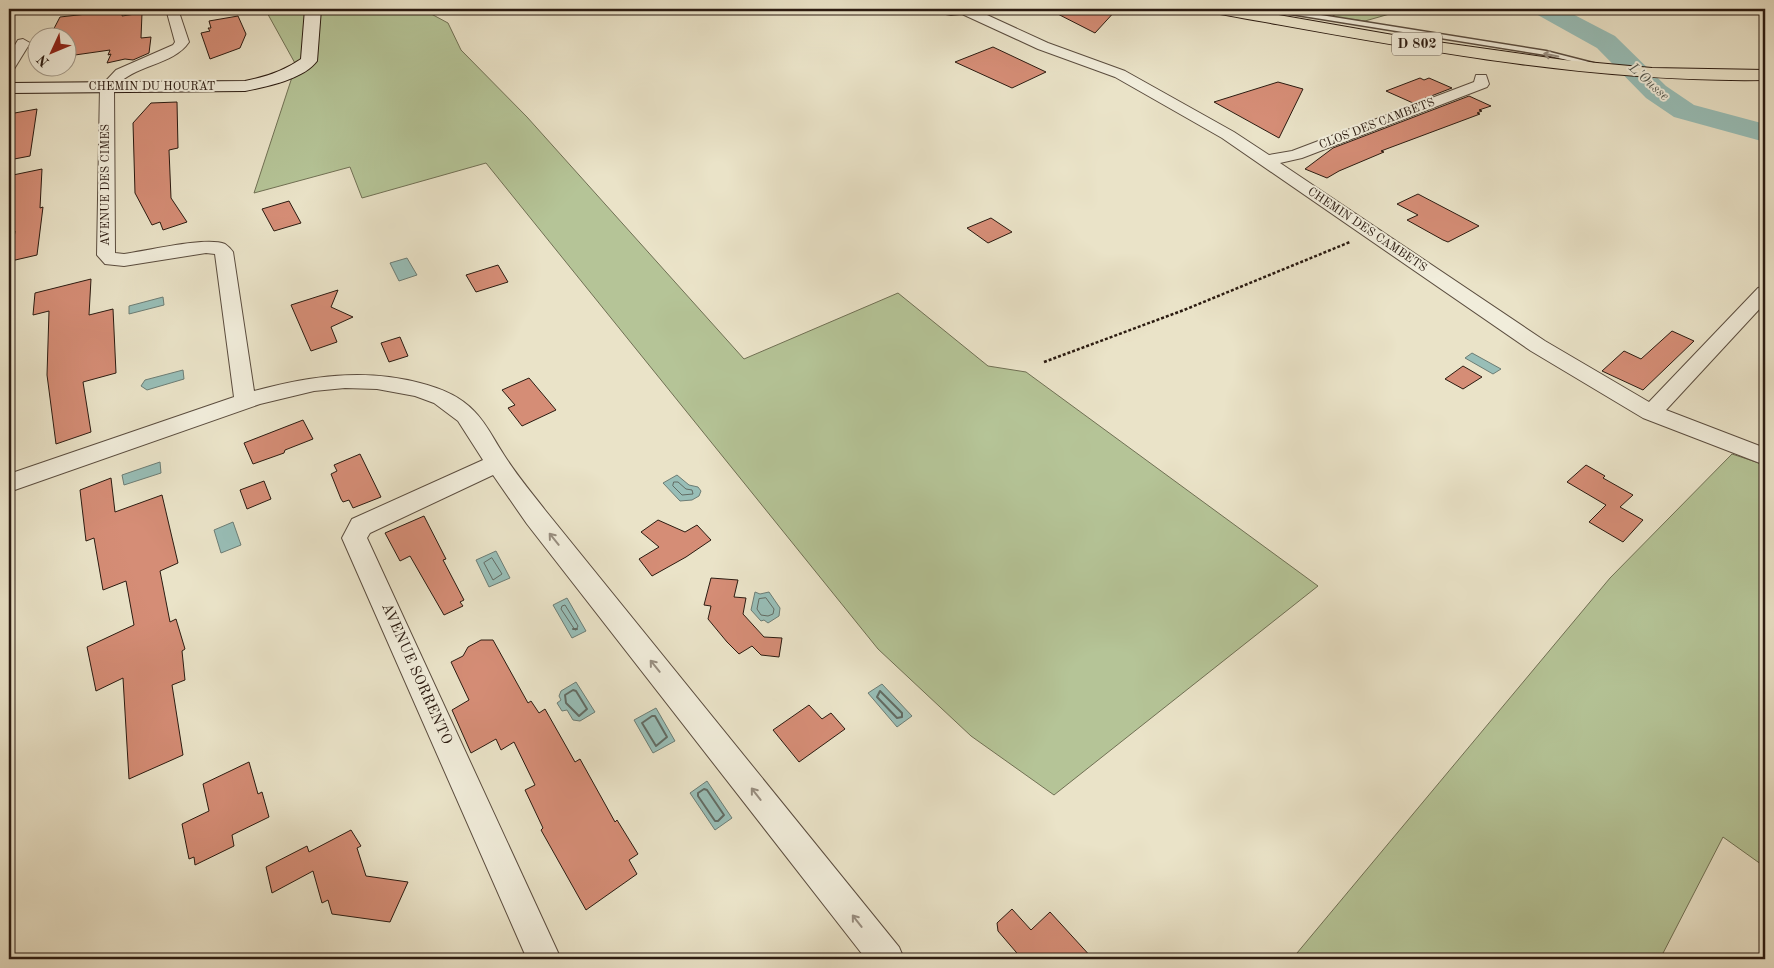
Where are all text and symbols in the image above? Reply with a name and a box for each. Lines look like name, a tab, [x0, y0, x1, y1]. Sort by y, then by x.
north arrow	[28, 28, 78, 78]
road number: D 802	[1392, 33, 1442, 56]
one-way arrow	[1543, 49, 1559, 59]
text: N	[34, 51, 52, 69]
water label: L'Ousse	[1626, 60, 1672, 104]
street label: CHEMIN DU HOURAT	[89, 81, 215, 93]
street label: CLOS DES CAMBETS	[1317, 96, 1437, 152]
street label: AVENUE DES CIMES	[100, 124, 112, 246]
street label: CHEMIN DES CAMBETS	[1305, 186, 1429, 274]
one-way arrow	[548, 533, 559, 546]
street label: AVENUE SORRENTO	[378, 601, 454, 747]
one-way arrow	[650, 660, 661, 673]
one-way arrow	[751, 787, 762, 800]
one-way arrow	[851, 915, 862, 928]

